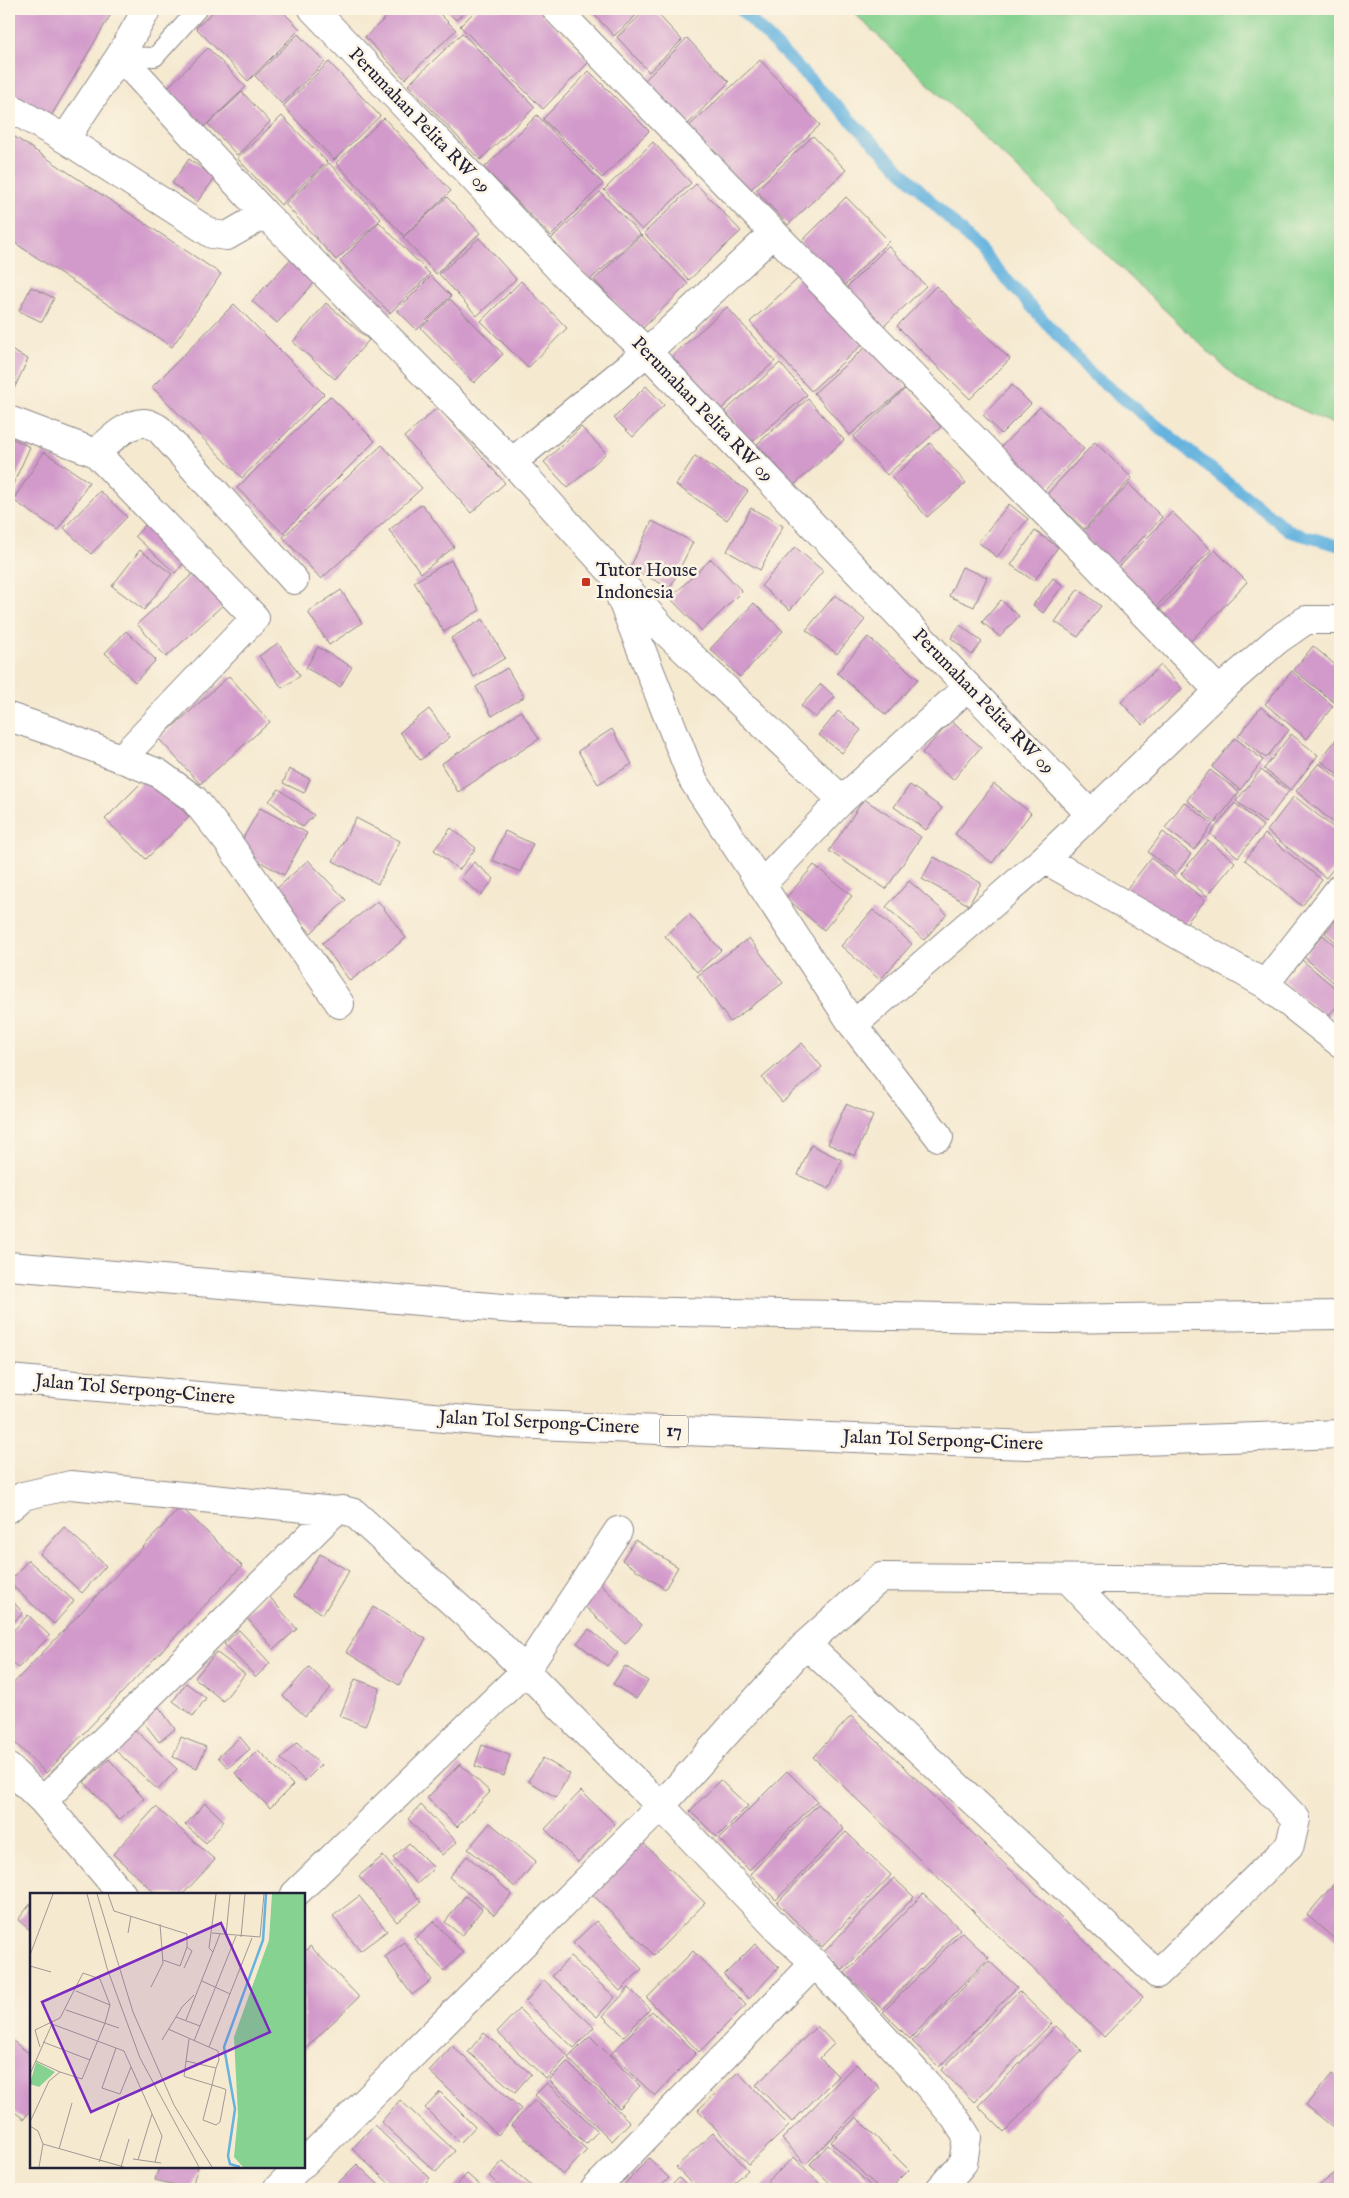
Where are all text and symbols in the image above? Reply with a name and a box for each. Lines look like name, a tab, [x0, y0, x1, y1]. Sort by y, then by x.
street label: Perumahan Pelita RW 09	[343, 43, 495, 199]
street label: Perumahan Pelita RW 09	[626, 332, 778, 488]
place label: Tutor House Indonesia	[596, 559, 698, 605]
marker: Tutor House Indonesia	[580, 576, 592, 588]
street label: Perumahan Pelita RW 09	[907, 624, 1059, 780]
street label: Jalan Tol Serpong–Cinere	[32, 1369, 236, 1411]
street label: Jalan Tol Serpong–Cinere	[436, 1406, 640, 1440]
road number: 17	[660, 1415, 688, 1446]
street label: Jalan Tol Serpong–Cinere	[840, 1425, 1044, 1457]
inset map	[30, 1893, 305, 2168]

